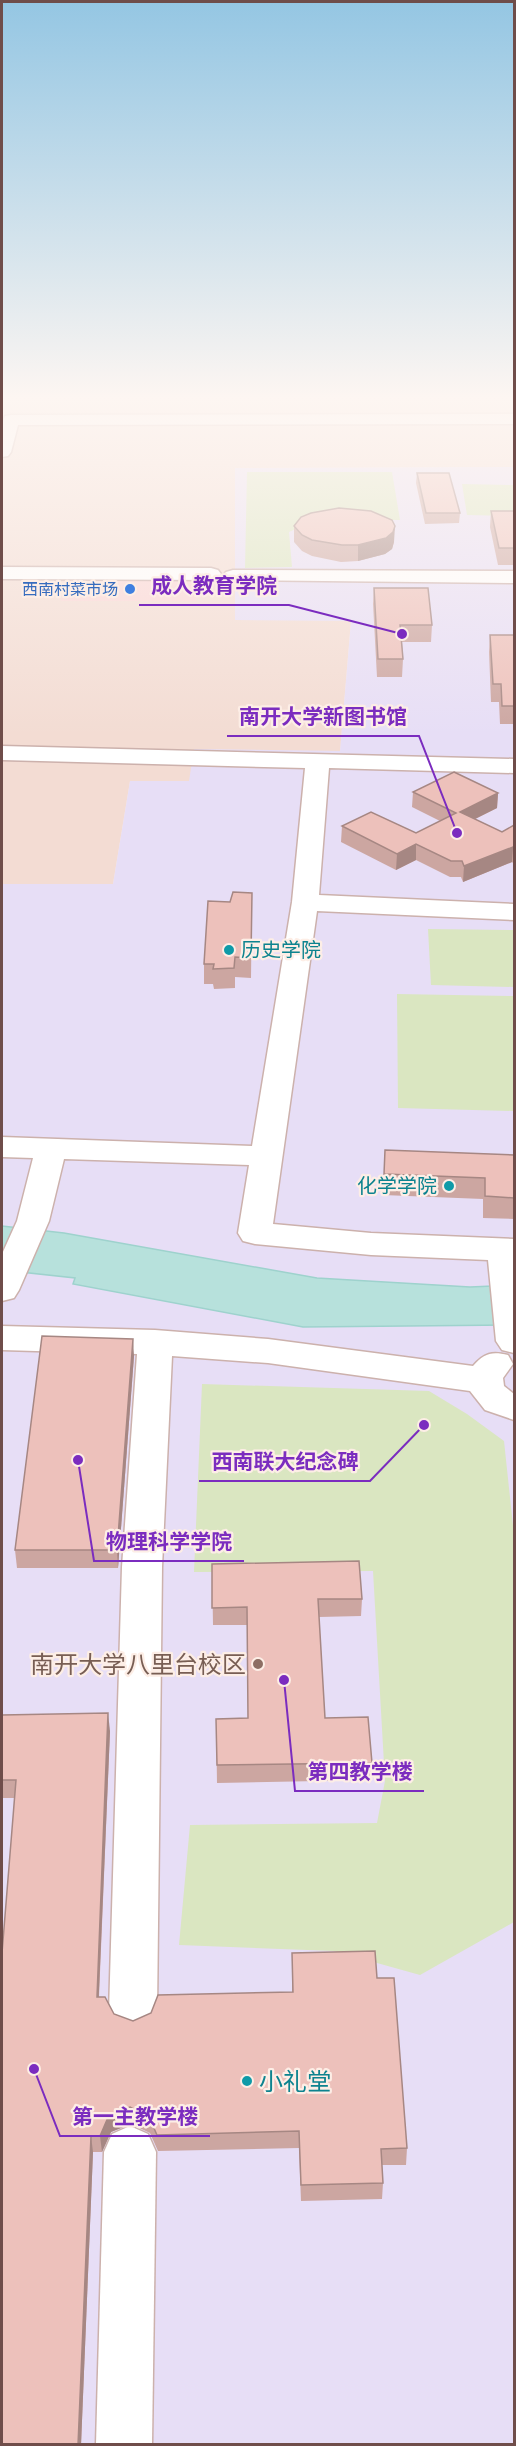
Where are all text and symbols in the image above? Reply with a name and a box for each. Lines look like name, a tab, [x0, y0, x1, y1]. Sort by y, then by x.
callout: 成人教育学院	[139, 566, 289, 605]
text: 成人教育学院	[151, 573, 277, 598]
place label: 西南村菜市场	[22, 579, 118, 599]
marker: 西南村菜市场	[123, 582, 137, 596]
callout: 南开大学新图书馆	[227, 697, 419, 736]
text: 南开大学新图书馆	[239, 704, 407, 729]
place label: 历史学院	[241, 938, 321, 962]
marker: 历史学院	[222, 943, 236, 957]
place label: 化学学院	[357, 1174, 437, 1198]
marker: 化学学院	[442, 1179, 456, 1193]
callout: 西南联大纪念碑	[199, 1442, 370, 1481]
text: 西南联大纪念碑	[212, 1449, 359, 1474]
callout: 物理科学学院	[94, 1522, 244, 1561]
text: 物理科学学院	[106, 1529, 232, 1554]
place label: 南开大学八里台校区	[30, 1650, 246, 1679]
marker: 南开大学八里台校区	[251, 1657, 265, 1671]
callout: 第四教学楼	[295, 1752, 424, 1791]
text: 第四教学楼	[308, 1759, 413, 1784]
place label: 小礼堂	[259, 2067, 331, 2096]
marker: 小礼堂	[240, 2074, 254, 2088]
callout: 第一主教学楼	[60, 2097, 210, 2136]
text: 第一主教学楼	[72, 2104, 198, 2129]

